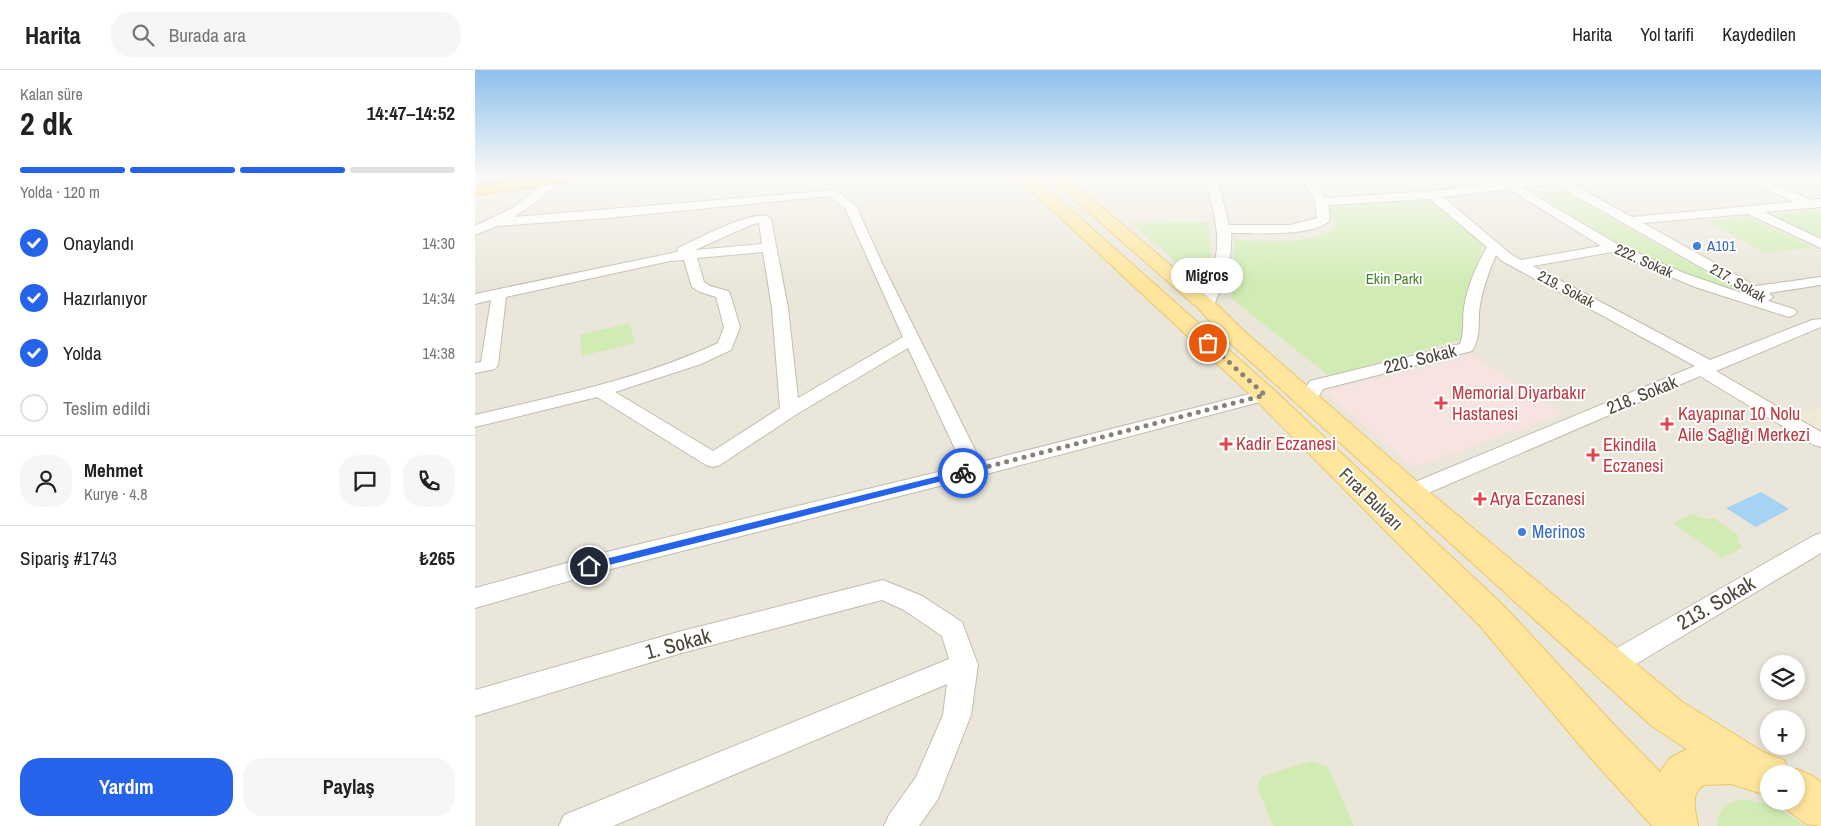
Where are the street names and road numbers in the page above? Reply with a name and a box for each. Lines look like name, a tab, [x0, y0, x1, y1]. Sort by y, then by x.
street label: 222. Sokak	[1612, 238, 1677, 283]
street label: 217. Sokak	[1706, 258, 1771, 307]
street label: 219. Sokak	[1534, 265, 1599, 313]
street label: 220. Sokak	[1381, 337, 1459, 380]
street label: 218. Sokak	[1603, 369, 1681, 420]
street label: Fırat Bulvarı	[1334, 462, 1409, 536]
street label: 213. Sokak	[1671, 568, 1761, 637]
street label: 1. Sokak	[642, 621, 714, 666]

